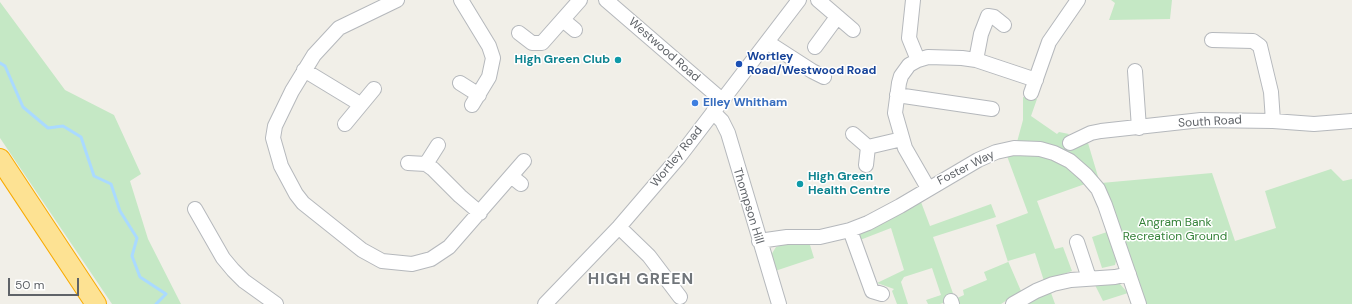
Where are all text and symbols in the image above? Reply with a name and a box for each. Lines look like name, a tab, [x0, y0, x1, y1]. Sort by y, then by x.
street label: Westwood Road	[625, 15, 703, 85]
place label: Wortley Road/Westwood Road	[747, 50, 876, 78]
place label: High Green Club	[515, 53, 610, 67]
marker: High Green Club	[613, 55, 623, 65]
marker: Wortley Road/Westwood Road	[734, 59, 744, 69]
place label: Elley Whitham	[703, 96, 787, 110]
marker: Elley Whitham	[690, 98, 700, 108]
street label: South Road	[1178, 113, 1242, 131]
street label: Wortley Road	[648, 124, 706, 190]
street label: Foster Way	[935, 147, 997, 189]
street label: Thompson Hill	[730, 166, 766, 246]
place label: High Green Health Centre	[808, 170, 890, 198]
marker: High Green Health Centre	[795, 179, 805, 189]
park label: Angram Bank Recreation Ground	[1123, 216, 1227, 244]
scale bar	[10, 270, 81, 296]
district label: HIGH GREEN	[588, 270, 694, 290]
text: 50 m	[15, 277, 44, 293]

